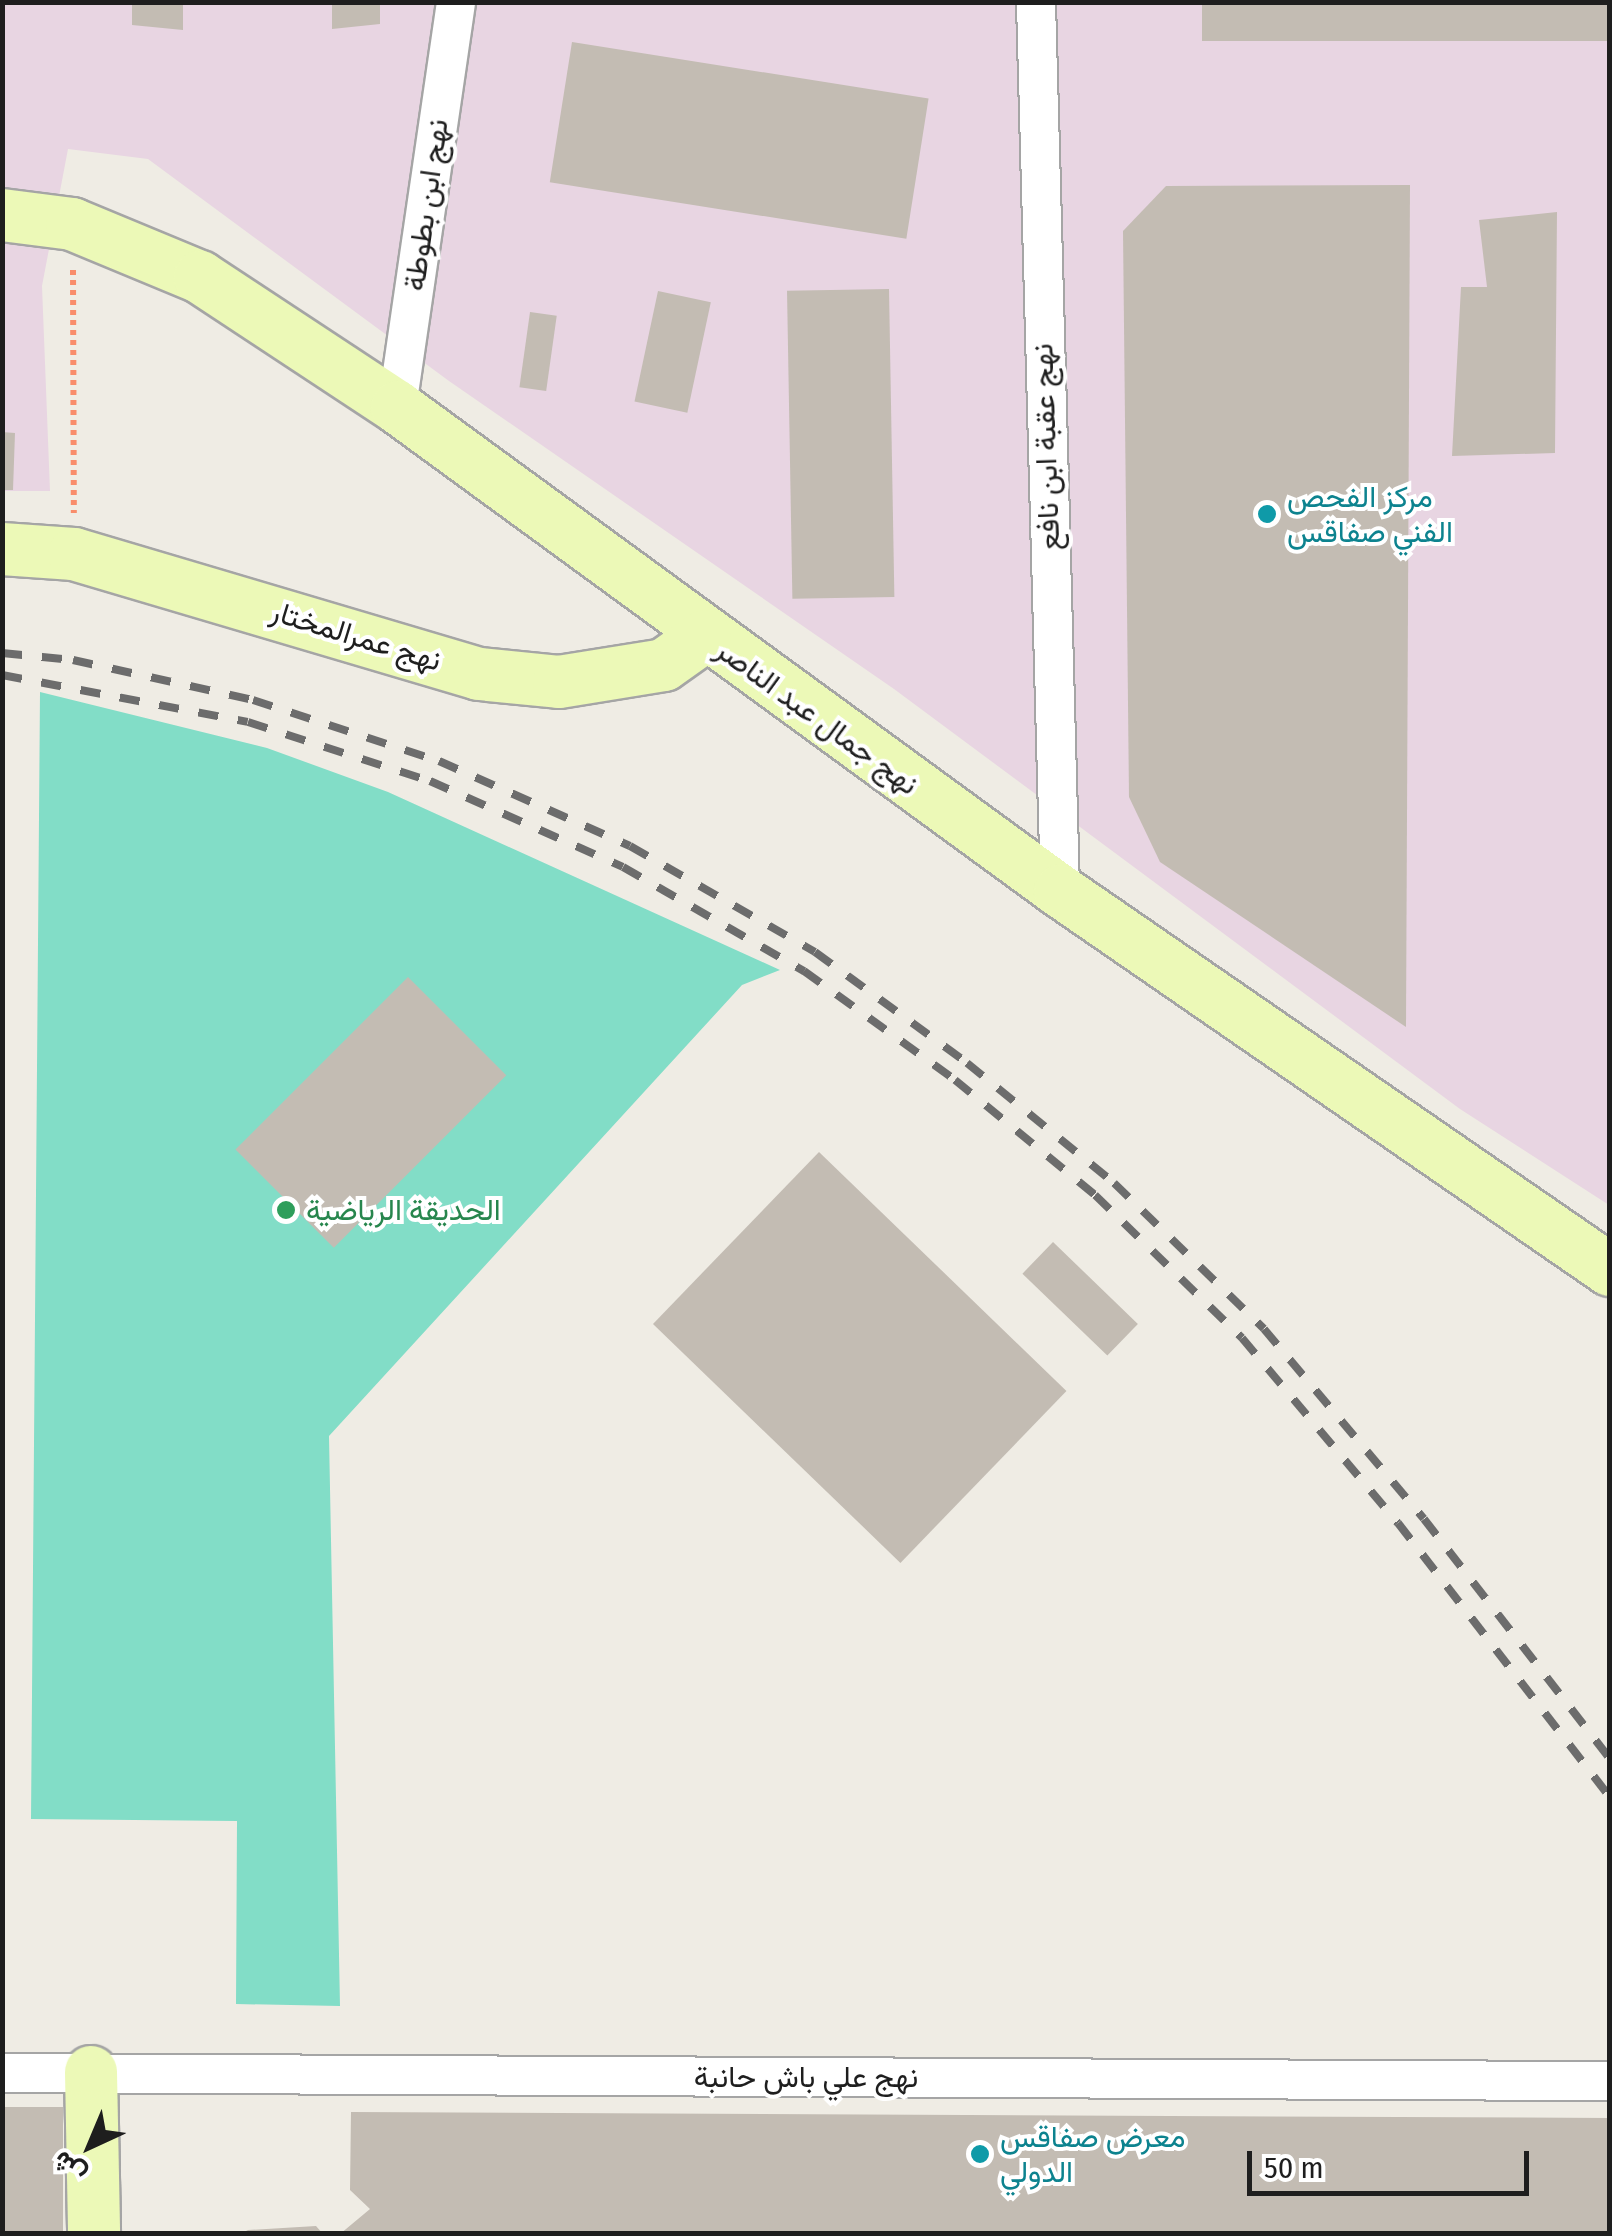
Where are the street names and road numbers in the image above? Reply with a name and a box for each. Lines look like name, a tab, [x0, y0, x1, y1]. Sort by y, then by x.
street label: نهج ابن بطوطة	[396, 117, 456, 293]
street label: نهج عقبة ابن نافع	[1024, 343, 1068, 551]
street label: نهج عمرالمختار	[266, 593, 446, 679]
street label: نهج جمال عبد الناصر	[709, 631, 925, 803]
street label: نهج علي باش حانبة	[694, 2059, 918, 2095]

